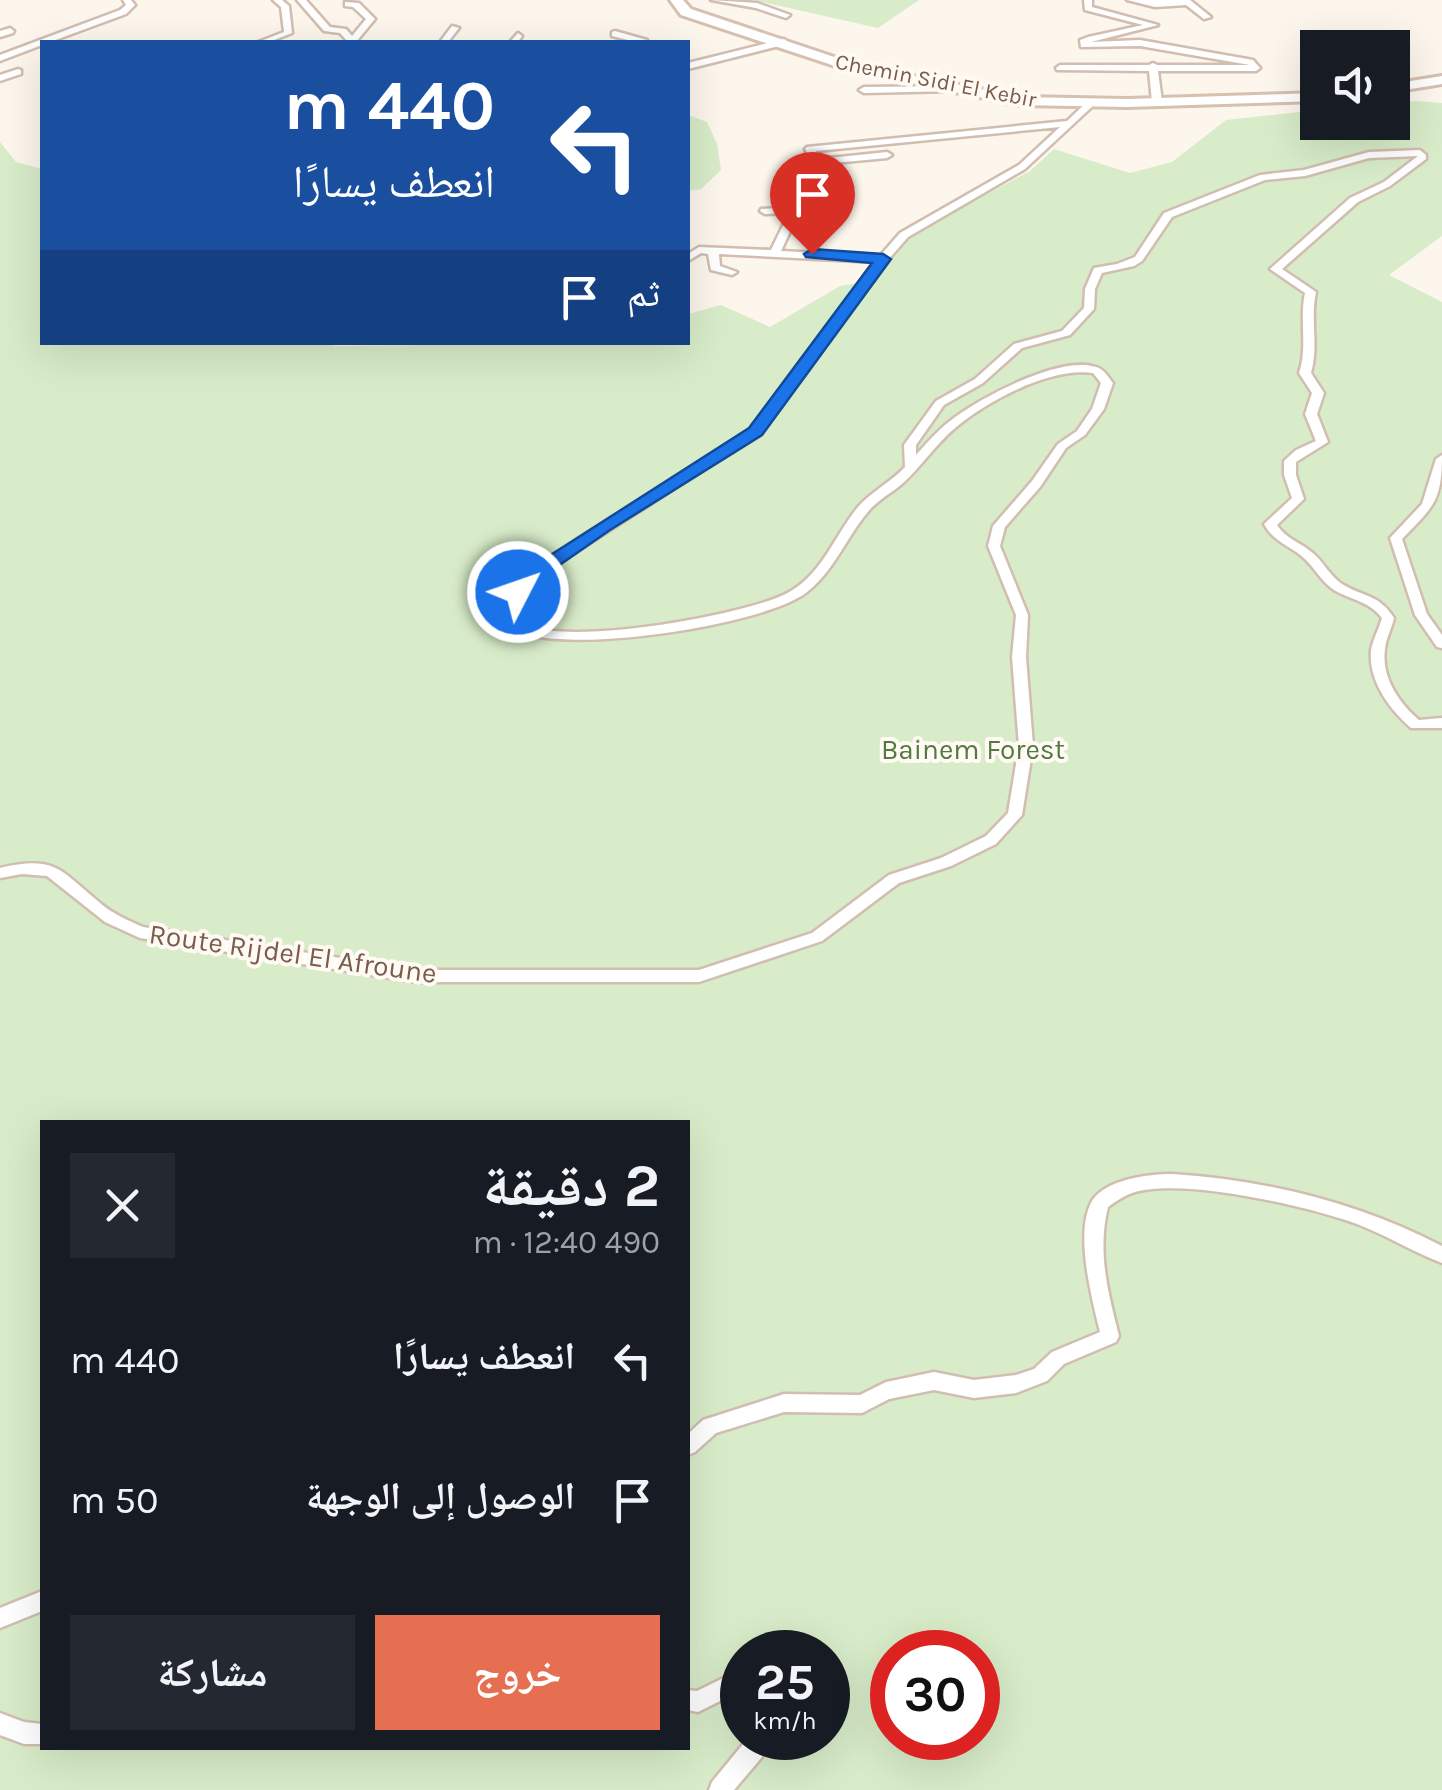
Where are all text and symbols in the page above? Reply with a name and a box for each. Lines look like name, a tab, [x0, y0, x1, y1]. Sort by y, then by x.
map controls	[1300, 30, 1410, 140]
button: sound	[1300, 30, 1410, 140]
street label: Chemin Sidi El Kebir	[833, 49, 1039, 113]
text: 440 m	[283, 65, 495, 147]
icon: left	[530, 80, 660, 210]
pin	[770, 152, 855, 255]
text: انعطف يسارًا	[293, 156, 495, 208]
icon: arrive	[785, 167, 840, 222]
icon: arrive	[552, 270, 607, 325]
text: ثم	[627, 271, 660, 316]
position arrow	[466, 540, 570, 644]
park label: Bainem Forest	[881, 733, 1065, 766]
street label: Route Rijdel El Afroune	[147, 917, 439, 990]
text: 2 دقيقة	[483, 1151, 660, 1221]
button: close	[70, 1153, 175, 1258]
text: 490 m · 12:40	[473, 1224, 660, 1261]
icon: left	[605, 1333, 660, 1388]
text: انعطف يسارًا	[393, 1334, 575, 1379]
text: 440 m	[70, 1338, 180, 1383]
icon: arrive	[605, 1473, 660, 1528]
text: الوصول إلى الوجهة	[306, 1474, 575, 1519]
text: 50 m	[70, 1478, 159, 1523]
button: مشاركة	[70, 1615, 355, 1730]
button: خروج	[375, 1615, 660, 1730]
speed limit sign: 30	[870, 1630, 1000, 1760]
text: 25	[755, 1653, 815, 1712]
text: km/h	[753, 1706, 817, 1735]

